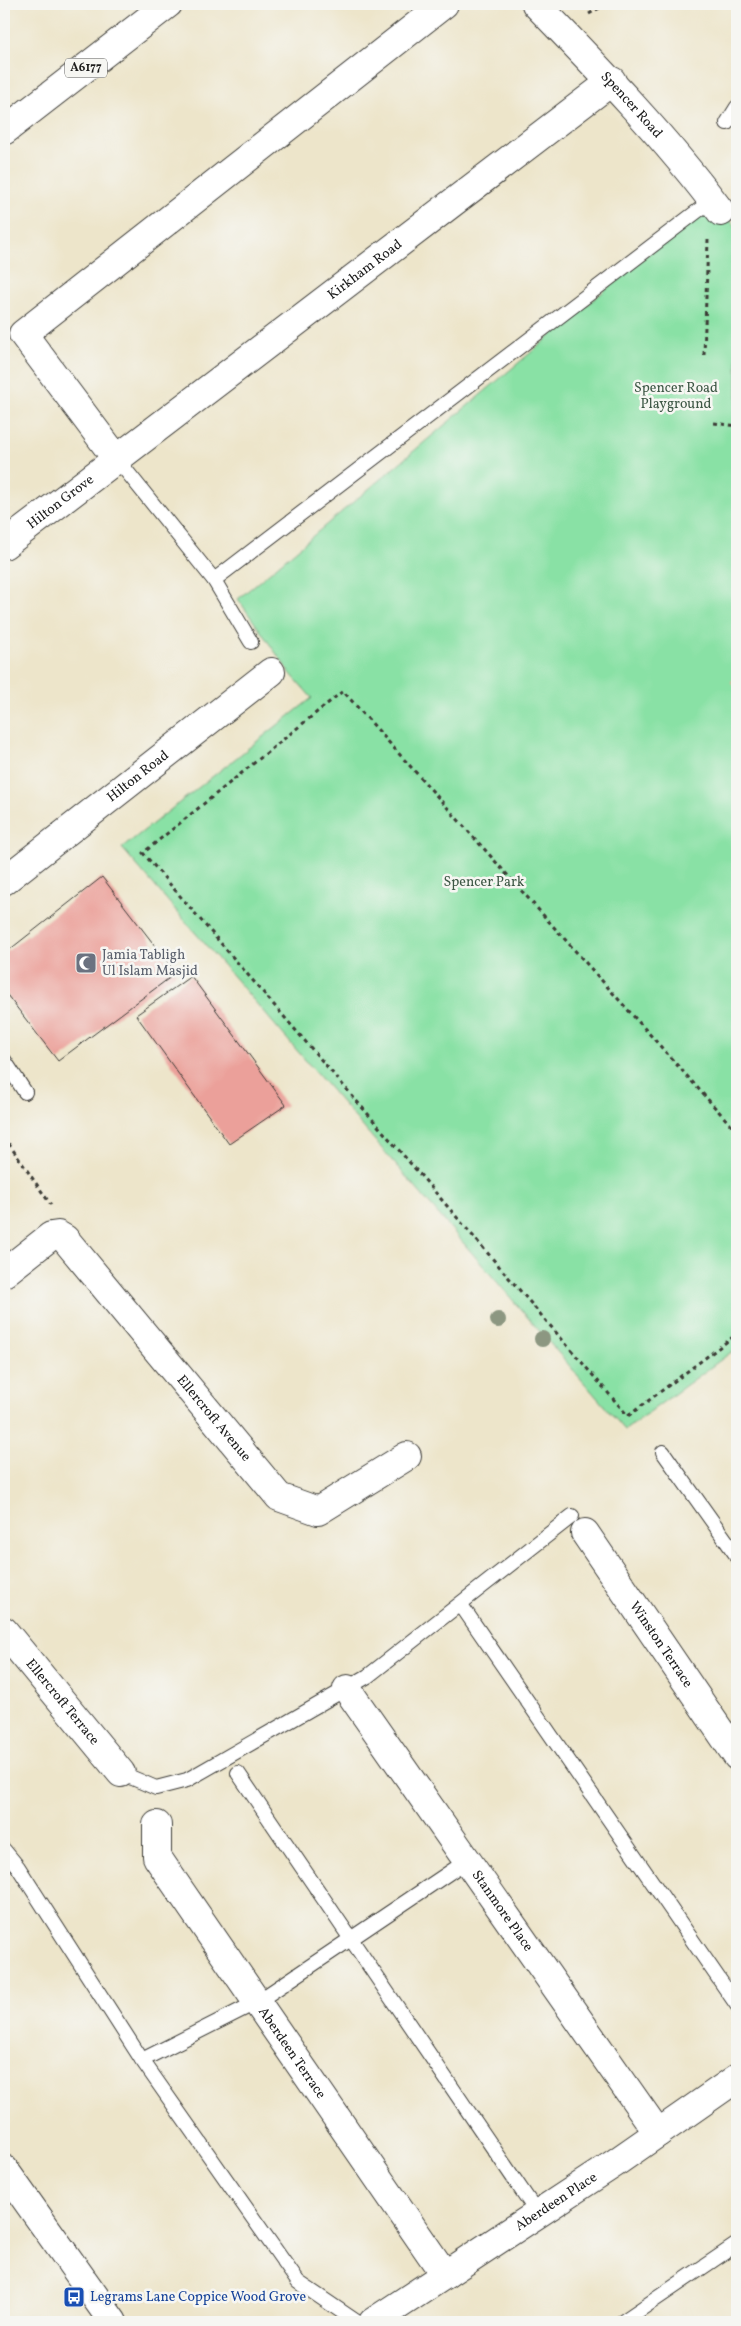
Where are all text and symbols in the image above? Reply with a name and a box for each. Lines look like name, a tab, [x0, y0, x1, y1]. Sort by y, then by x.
road number: A6177	[65, 58, 107, 78]
street label: Spencer Road	[596, 67, 667, 142]
street label: Kirkham Road	[324, 235, 406, 304]
park label: Spencer Road Playground	[634, 379, 718, 414]
street label: Hilton Grove	[23, 470, 98, 534]
street label: Hilton Road	[103, 746, 173, 807]
park label: Spencer Park	[444, 873, 525, 892]
place label: Jamia Tabligh Ul Islam Masjid	[102, 946, 198, 981]
mosque icon: Jamia Tabligh Ul Islam Masjid	[74, 951, 98, 975]
street label: Ellercroft Avenue	[172, 1371, 256, 1466]
street label: Winston Terrace	[625, 1598, 697, 1692]
street label: Ellercroft Terrace	[21, 1655, 104, 1749]
street label: Stanmore Place	[467, 1866, 538, 1956]
street label: Aberdeen Terrace	[254, 2003, 331, 2103]
street label: Aberdeen Place	[511, 2168, 601, 2236]
bus stop icon: Legrams Lane Coppice Wood Grove	[62, 2285, 86, 2309]
place label: Legrams Lane Coppice Wood Grove	[90, 2288, 307, 2307]

